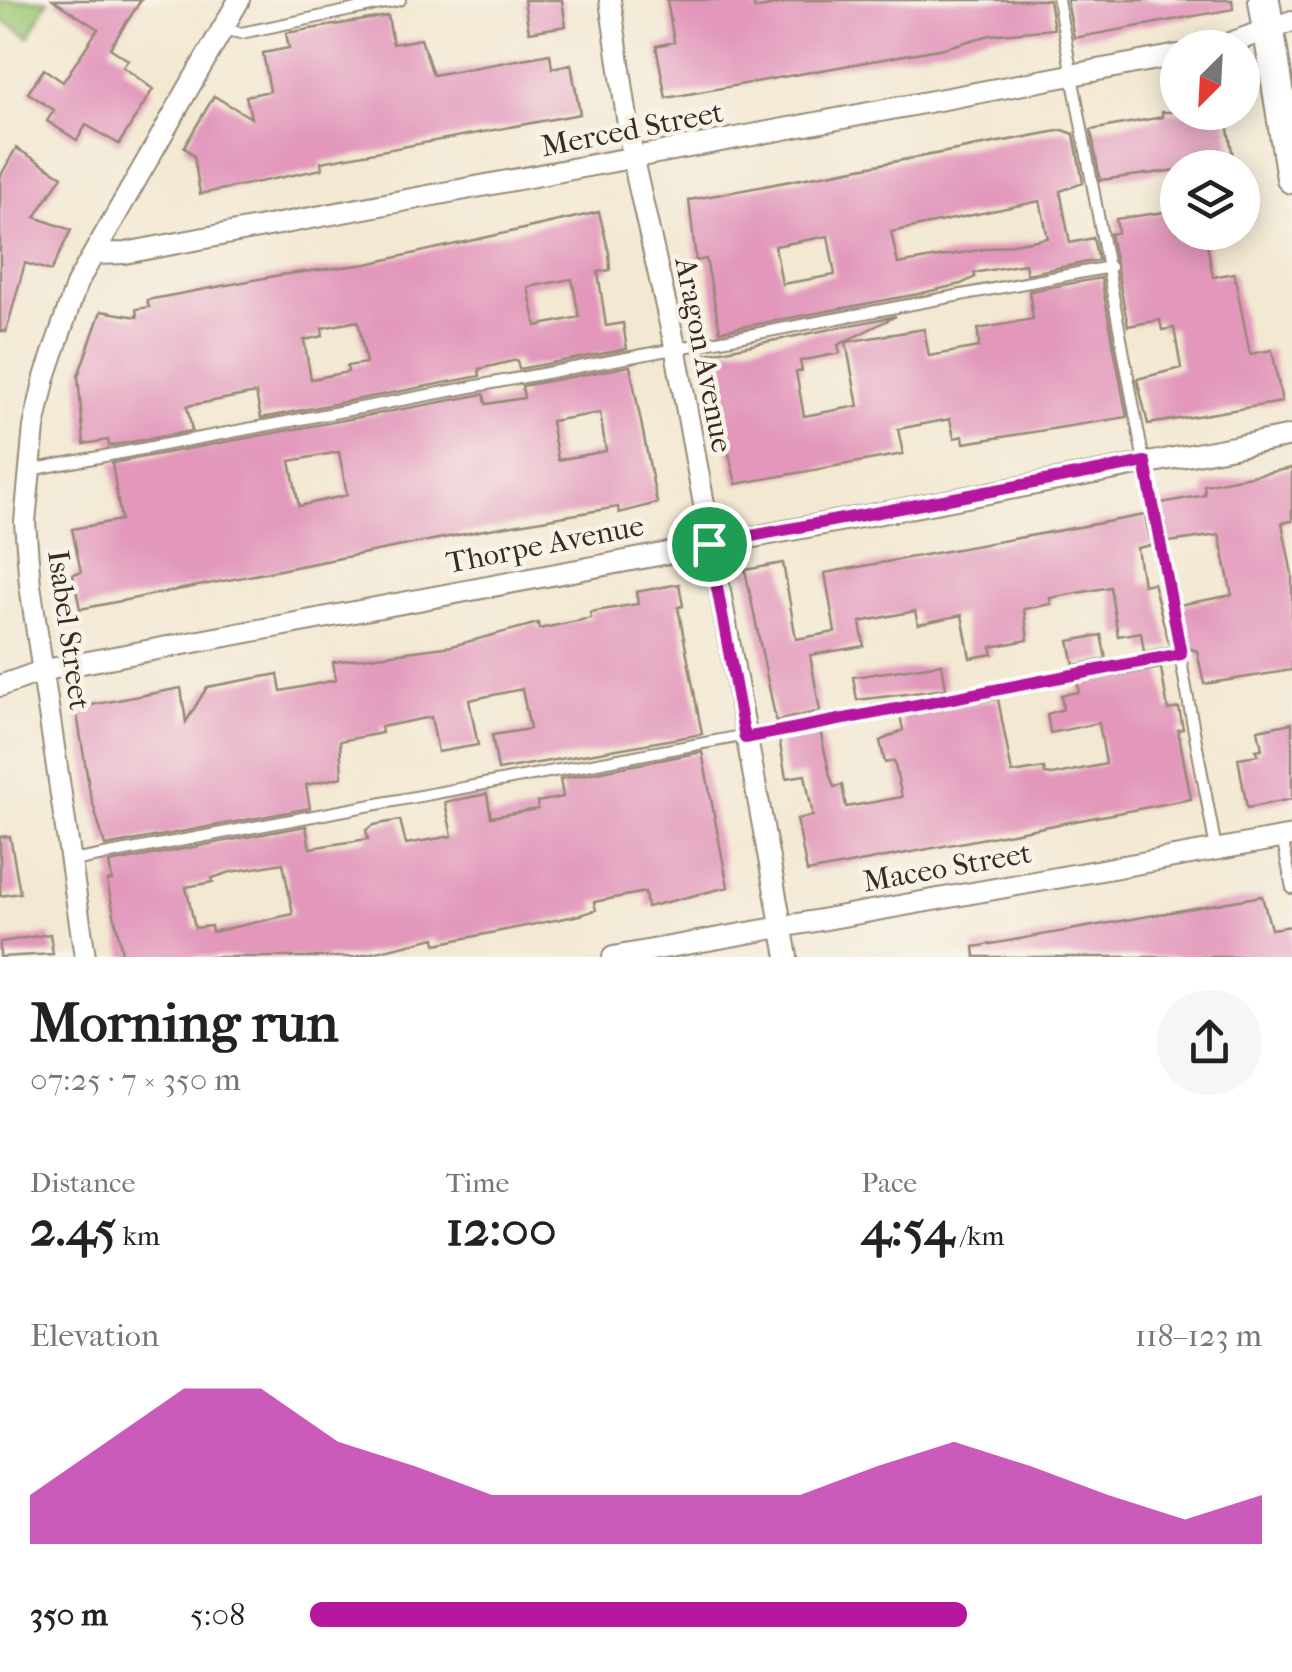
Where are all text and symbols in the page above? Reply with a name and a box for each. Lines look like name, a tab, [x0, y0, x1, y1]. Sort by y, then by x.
north arrow	[1160, 30, 1260, 130]
map controls	[1160, 30, 1260, 250]
street label: Merced Street	[538, 95, 726, 164]
button: layers	[1160, 150, 1260, 250]
street label: Aragon Avenue	[667, 254, 740, 456]
pin	[667, 502, 752, 587]
street label: Thorpe Avenue	[443, 508, 647, 581]
icon: arrive	[682, 517, 737, 572]
street label: Isabel Street	[40, 548, 97, 712]
street label: Maceo Street	[860, 835, 1034, 900]
button: share	[1157, 990, 1262, 1095]
text: Morning run	[30, 991, 338, 1055]
text: 07:25 · 7 × 350 m	[30, 1061, 241, 1098]
text: Distance	[30, 1166, 135, 1199]
text: Time	[446, 1166, 509, 1199]
text: Pace	[861, 1166, 917, 1199]
text: 2.45	[30, 1199, 116, 1258]
text: 12:00	[446, 1199, 557, 1258]
text: 4:54	[861, 1199, 954, 1258]
text: km	[116, 1219, 160, 1252]
text: /km	[954, 1219, 1005, 1252]
text: Elevation	[30, 1317, 159, 1354]
text: 118–123 m	[1135, 1317, 1262, 1354]
text: 350 m	[30, 1596, 108, 1633]
text: 5:08	[190, 1596, 245, 1633]

